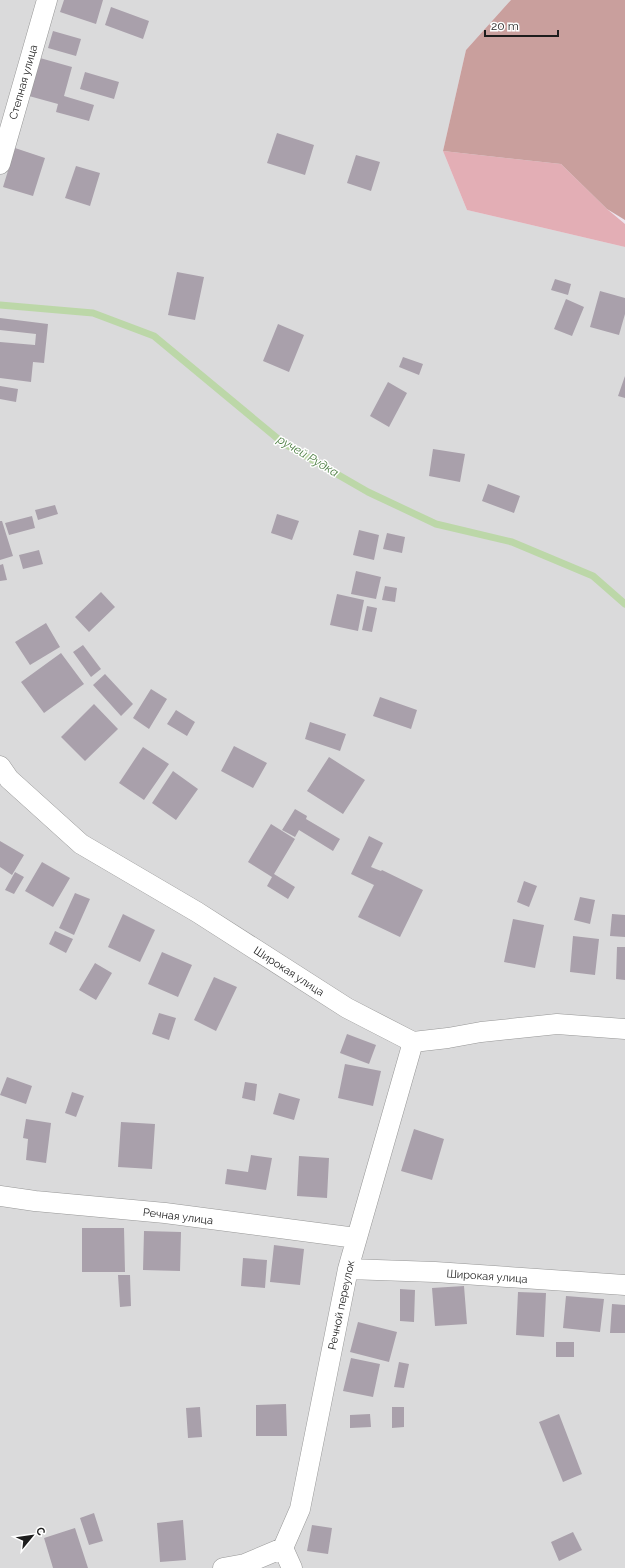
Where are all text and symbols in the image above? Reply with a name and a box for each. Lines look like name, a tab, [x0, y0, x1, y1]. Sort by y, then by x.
scale bar	[485, 12, 558, 38]
text: 20 m	[491, 19, 519, 33]
street label: Степная улица	[7, 43, 40, 121]
water label: ручей Рудка	[274, 432, 341, 480]
street label: Широкая улица	[251, 944, 326, 999]
street label: Речная улица	[142, 1206, 214, 1227]
street label: Речной переулок	[326, 1259, 357, 1351]
street label: Широкая улица	[446, 1267, 528, 1286]
north arrow	[12, 1516, 52, 1556]
text: С	[33, 1525, 48, 1538]

